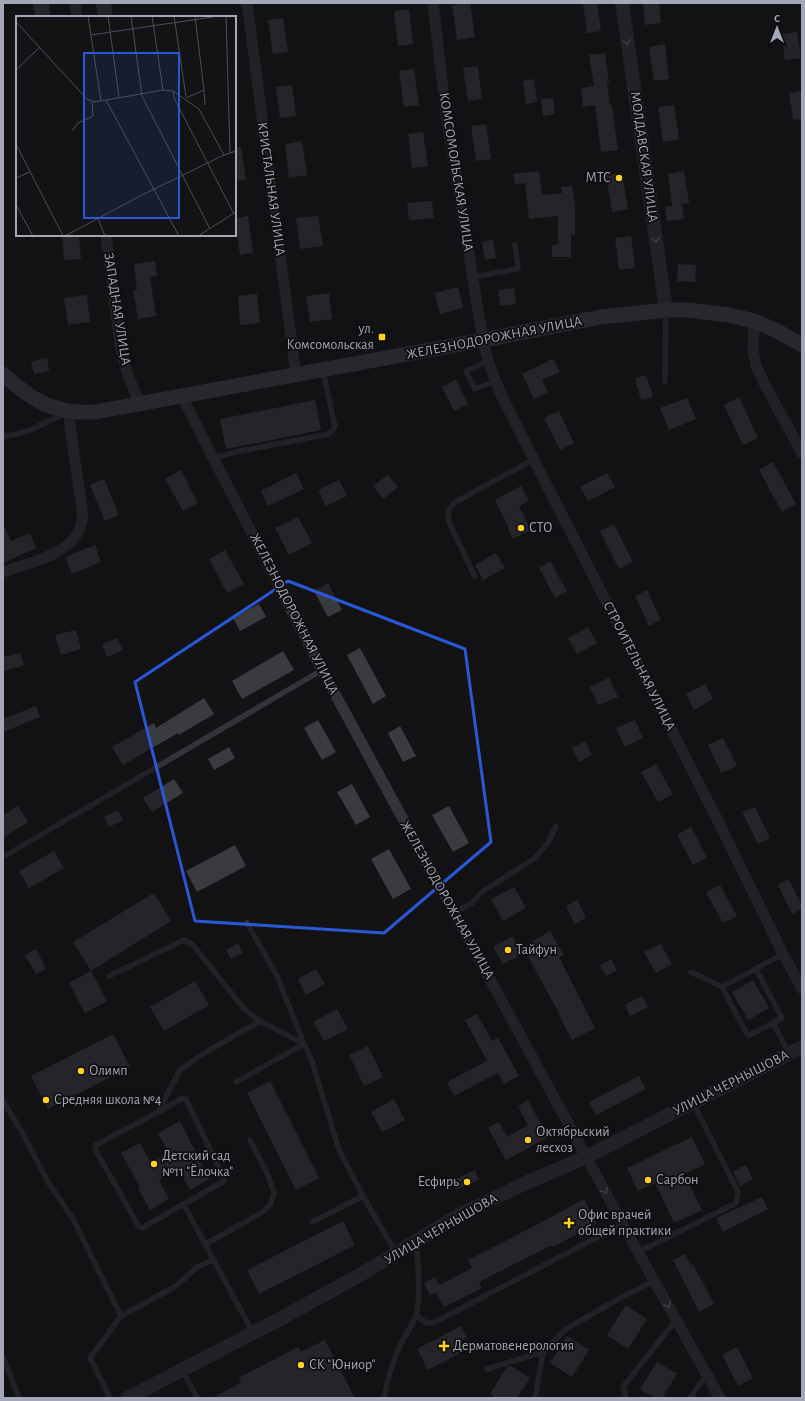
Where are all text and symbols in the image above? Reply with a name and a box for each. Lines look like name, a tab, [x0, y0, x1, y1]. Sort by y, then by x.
north arrow	[757, 8, 797, 48]
text: С	[774, 13, 780, 24]
inset map	[16, 16, 236, 236]
one-way arrow	[622, 39, 631, 45]
street label: МОЛДАВСКАЯ УЛИЦА	[628, 91, 660, 223]
street label: КОМСОМОЛЬСКАЯ УЛИЦА	[437, 92, 475, 252]
street label: КРИСТАЛЬНАЯ УЛИЦА	[255, 121, 287, 257]
place label: МТС	[586, 171, 611, 185]
marker: МТС	[614, 173, 624, 183]
one-way arrow	[651, 236, 660, 243]
street label: ЗАПАДНАЯ УЛИЦА	[101, 252, 133, 366]
street label: ЖЕЛЕЗНОДОРОЖНАЯ УЛИЦА	[405, 314, 583, 362]
place label: ул. Комсомольская	[287, 322, 374, 352]
marker: ул. Комсомольская	[377, 332, 387, 342]
place label: СТО	[529, 521, 552, 535]
marker: СТО	[516, 523, 526, 533]
street label: ЖЕЛЕЗНОДОРОЖНАЯ УЛИЦА	[247, 531, 341, 697]
street label: СТРОИТЕЛЬНАЯ УЛИЦА	[600, 599, 678, 733]
street label: ЖЕЛЕЗНОДОРОЖНАЯ УЛИЦА	[397, 818, 497, 982]
place label: Тайфун	[516, 943, 557, 957]
marker: Тайфун	[503, 945, 513, 955]
street label: УЛИЦА ЧЕРНЫШОВА	[671, 1048, 791, 1118]
place label: Олимп	[89, 1064, 128, 1078]
marker: Олимп	[76, 1066, 86, 1076]
place label: Средняя школа №4	[54, 1093, 162, 1107]
marker: Средняя школа №4	[41, 1095, 51, 1105]
place label: Октябрьский лесхоз	[536, 1125, 610, 1155]
marker: Октябрьский лесхоз	[523, 1135, 533, 1145]
place label: Детский сад №11 "Ёлочка"	[162, 1149, 233, 1179]
marker: Детский сад №11 "Ёлочка"	[149, 1159, 159, 1169]
place label: Сарбон	[656, 1173, 699, 1187]
place label: Есфирь	[418, 1175, 459, 1189]
marker: Сарбон	[643, 1175, 653, 1185]
marker: Есфирь	[462, 1177, 472, 1187]
one-way arrow	[601, 1187, 608, 1194]
street label: УЛИЦА ЧЕРНЫШОВА	[382, 1191, 500, 1267]
place label: Офис врачей общей практики	[578, 1208, 671, 1238]
marker: Офис врачей общей практики	[563, 1217, 575, 1229]
one-way arrow	[664, 1301, 671, 1308]
place label: Дерматовенерология	[453, 1339, 574, 1353]
marker: Дерматовенерология	[438, 1340, 450, 1352]
place label: СК "Юниор"	[309, 1358, 375, 1372]
marker: СК "Юниор"	[296, 1360, 306, 1370]

